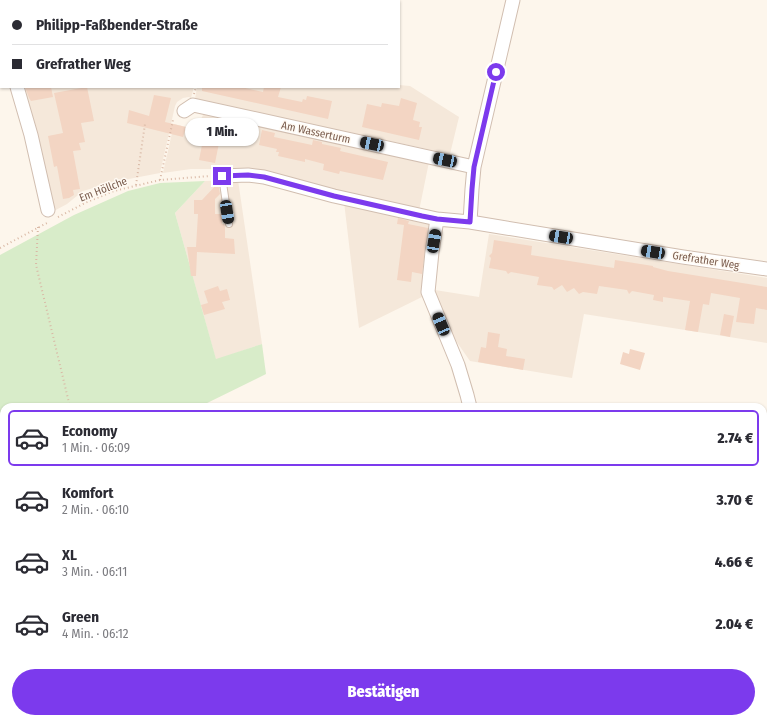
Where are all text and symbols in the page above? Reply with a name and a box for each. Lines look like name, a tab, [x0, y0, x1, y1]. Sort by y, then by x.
text: Philipp-Faßbender-Straße	[36, 16, 198, 34]
text: Grefrather Weg	[36, 55, 131, 73]
route start	[487, 63, 505, 81]
callout: 1 Min.	[185, 118, 259, 146]
street label: Am Wasserturm	[280, 119, 352, 146]
text: 1 Min.	[207, 124, 237, 139]
car	[359, 136, 385, 152]
car	[432, 152, 458, 168]
route end	[213, 167, 231, 185]
street label: Em Höllche	[77, 174, 129, 205]
car	[219, 199, 235, 225]
car	[426, 228, 442, 254]
car	[548, 229, 574, 245]
car	[640, 244, 666, 260]
street label: Grefrather Weg	[672, 249, 741, 272]
car	[431, 311, 451, 337]
icon: car	[14, 420, 50, 456]
text: Economy	[62, 422, 117, 440]
text: 2.74 €	[717, 429, 753, 447]
text: 1 Min. · 06:09	[62, 440, 130, 455]
icon: car	[14, 482, 50, 518]
text: Komfort	[62, 484, 113, 502]
text: 3.70 €	[717, 491, 753, 509]
text: 2 Min. · 06:10	[62, 502, 129, 517]
icon: car	[14, 544, 50, 580]
text: XL	[62, 546, 77, 564]
text: 4.66 €	[715, 553, 753, 571]
text: 3 Min. · 06:11	[62, 564, 127, 579]
icon: car	[14, 606, 50, 642]
text: Green	[62, 608, 99, 626]
text: 2.04 €	[715, 615, 753, 633]
text: 4 Min. · 06:12	[62, 626, 129, 641]
button: Bestätigen	[12, 669, 755, 715]

